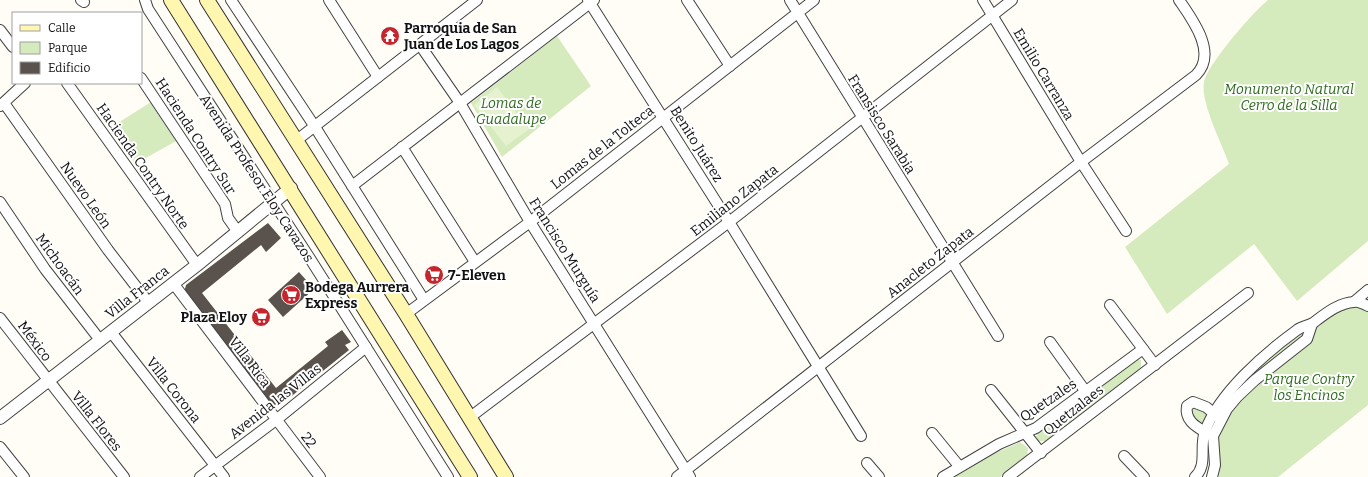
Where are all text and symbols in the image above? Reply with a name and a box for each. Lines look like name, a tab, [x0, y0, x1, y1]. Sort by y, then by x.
legend	[12, 12, 142, 84]
place label: Parroquia de San Juan de Los Lagos	[403, 20, 519, 53]
text: Calle	[48, 21, 76, 35]
temple icon: Parroquia de San Juan de Los Lagos	[379, 25, 401, 47]
street label: Emilio Carranza	[1009, 25, 1078, 124]
text: Parque	[48, 41, 87, 55]
text: Edificio	[48, 61, 90, 75]
street label: Fransisco Sarabia	[844, 71, 919, 177]
street label: Hacienda Contry Sur	[152, 75, 239, 198]
park label: Monumento Natural Cerro de la Silla	[1224, 81, 1354, 114]
street label: Avenida Profesor Eloy Cavazos	[196, 91, 317, 265]
park label: Lomas de Guadalupe	[476, 95, 546, 128]
street label: Hacienda Contry Norte	[93, 100, 192, 232]
street label: Lomas de la Tolteca	[547, 102, 657, 193]
street label: Benito Juárez	[666, 103, 727, 186]
street label: Nuevo León	[56, 159, 115, 232]
street label: Emiliano Zapata	[687, 161, 782, 240]
street label: Francisco Murguía	[525, 195, 604, 306]
street label: Anacleto Zapata	[884, 223, 977, 302]
street label: Michoacán	[32, 230, 88, 298]
street label: Villa Franca	[102, 262, 173, 323]
supermarket icon: 7-Eleven	[423, 264, 445, 286]
place label: 7-Eleven	[448, 267, 506, 284]
place label: Bodega Aurrera Express	[305, 279, 410, 312]
supermarket icon: Bodega Aurrera Express	[280, 284, 302, 306]
supermarket icon: Plaza Eloy	[250, 306, 272, 328]
place label: Plaza Eloy	[181, 309, 247, 326]
street label: México	[14, 318, 55, 365]
street label: Villa Rica	[225, 333, 274, 391]
street label: Villa Corona	[143, 354, 205, 427]
street label: Avenida las Villas	[226, 360, 325, 443]
park label: Parque Contry los Encinos	[1264, 371, 1355, 404]
street label: Quetzales	[1017, 375, 1080, 426]
street label: Quetzalaes	[1040, 382, 1107, 439]
street label: Villa Flores	[68, 388, 125, 455]
street label: 22	[297, 429, 320, 452]

